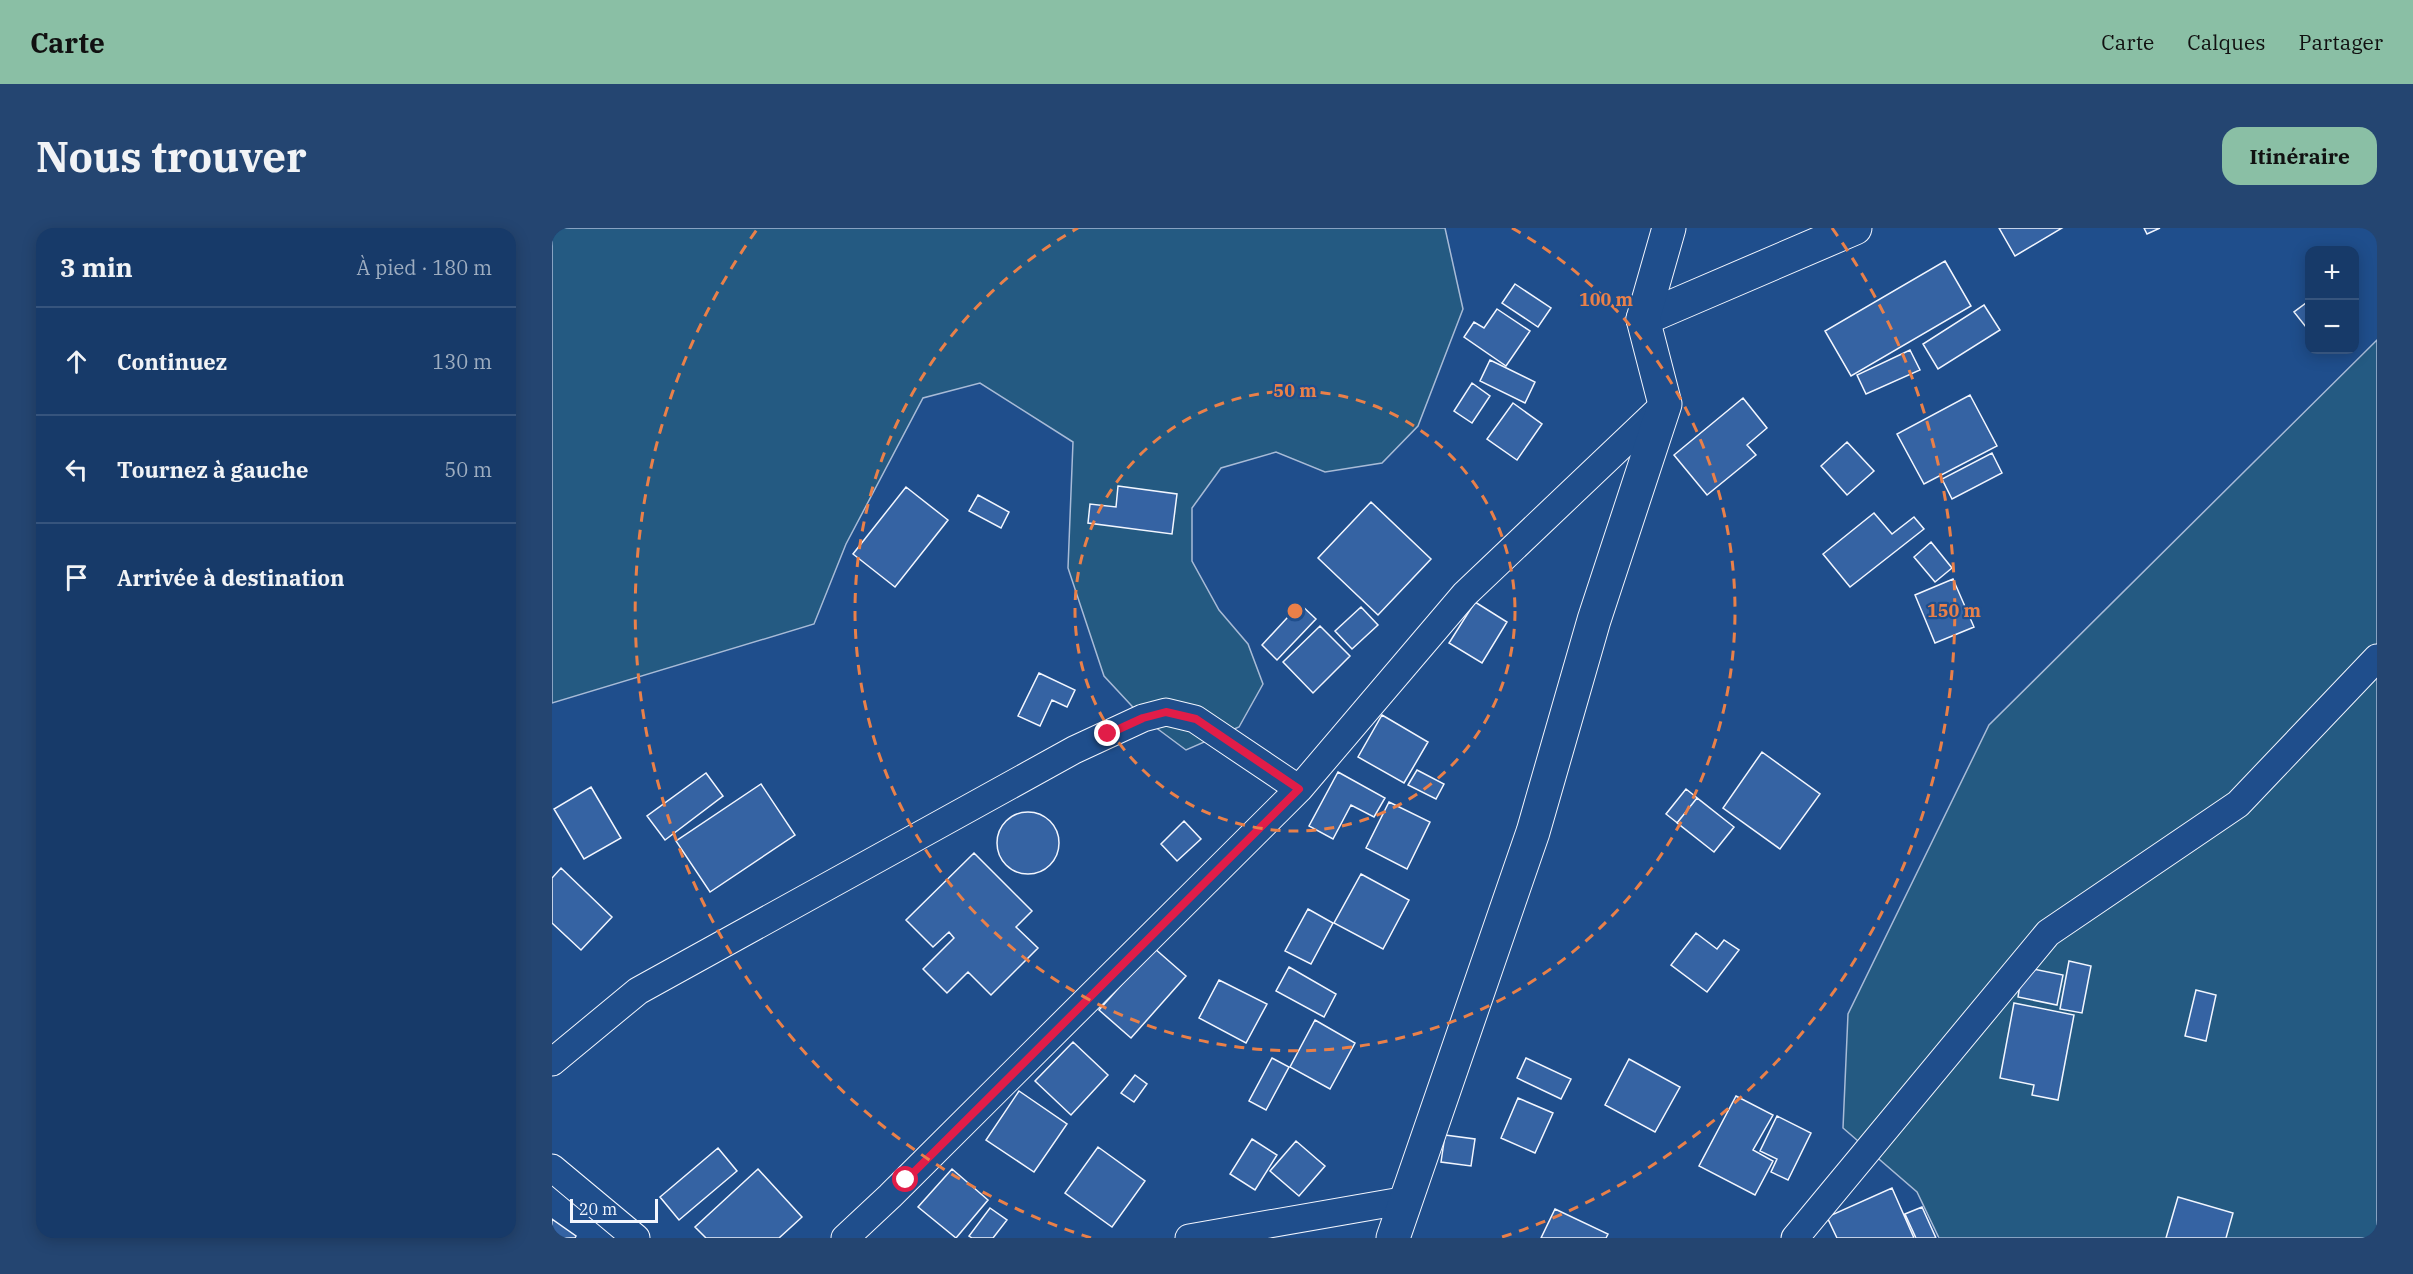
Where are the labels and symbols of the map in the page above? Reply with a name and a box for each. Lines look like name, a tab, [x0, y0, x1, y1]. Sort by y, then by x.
text: 100 m	[1579, 288, 1634, 311]
text: 50 m	[1273, 379, 1317, 402]
text: 150 m	[1927, 599, 1982, 622]
centre of rings	[1285, 601, 1305, 621]
route end	[1094, 720, 1120, 746]
route start	[892, 1166, 918, 1192]
scale bar	[570, 1196, 658, 1224]

